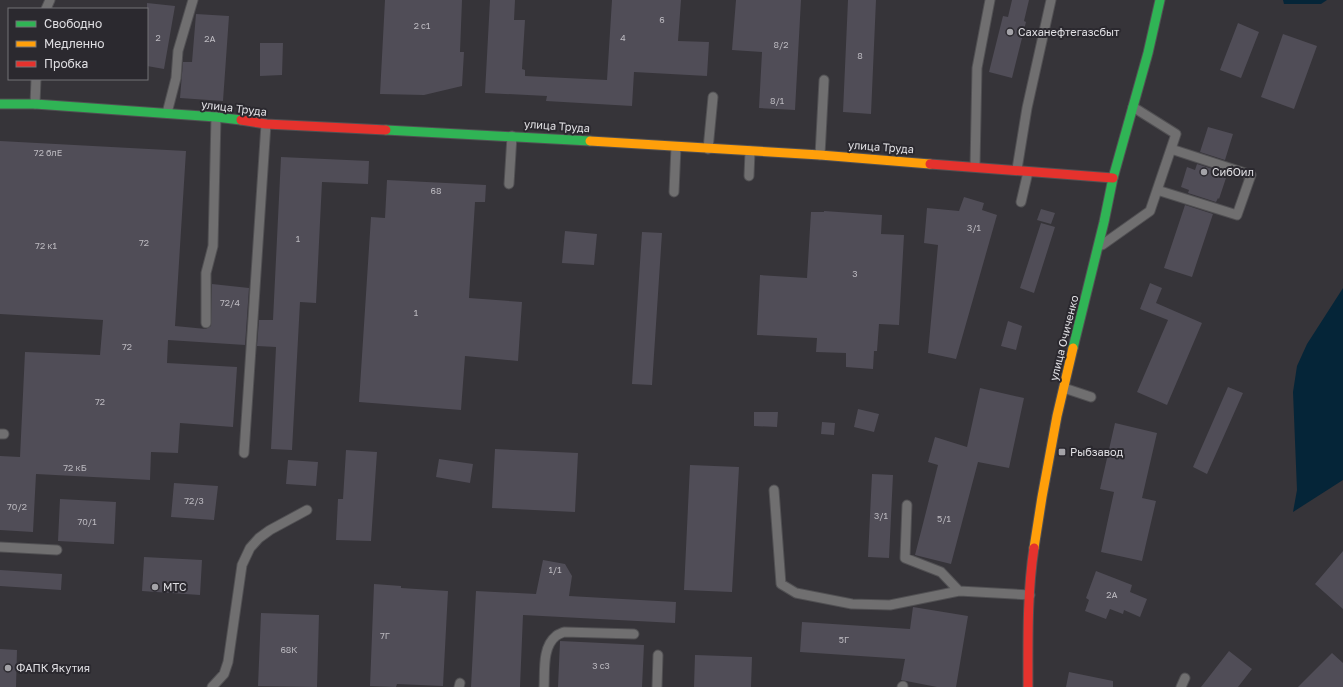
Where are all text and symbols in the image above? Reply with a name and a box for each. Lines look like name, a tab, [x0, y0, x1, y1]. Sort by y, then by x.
legend	[8, 8, 148, 80]
house number: 6	[659, 14, 665, 25]
text: Свободно	[44, 16, 102, 31]
house number: 2 с1	[414, 20, 431, 31]
place label: Саханефтегазсбыт	[1018, 25, 1120, 38]
marker: Саханефтегазсбыт	[1005, 27, 1015, 37]
house number: 2	[155, 32, 161, 43]
house number: 4	[620, 32, 626, 43]
house number: 2А	[204, 33, 216, 44]
text: Медленно	[44, 36, 104, 51]
house number: 8/2	[773, 39, 789, 50]
house number: 8	[857, 50, 863, 61]
text: Пробка	[44, 56, 88, 71]
house number: 8/1	[770, 95, 785, 106]
street label: улица Труда	[200, 97, 268, 118]
street label: улица Труда	[524, 117, 590, 134]
street label: улица Труда	[848, 138, 914, 155]
house number: 72 блЕ	[34, 147, 62, 158]
place label: СибОил	[1212, 165, 1254, 178]
marker: СибОил	[1199, 167, 1209, 177]
house number: 68	[431, 185, 441, 196]
house number: 3/1	[967, 222, 982, 233]
house number: 1	[296, 233, 301, 244]
house number: 72	[139, 237, 149, 248]
house number: 72 к1	[35, 240, 58, 251]
house number: 3	[852, 268, 858, 279]
street label: улица Очиченко	[1047, 293, 1081, 382]
house number: 72/4	[220, 297, 240, 308]
house number: 1	[414, 307, 419, 318]
house number: 72	[122, 341, 132, 352]
house number: 72	[95, 396, 105, 407]
place label: Рыбзавод	[1070, 445, 1123, 458]
marker: Рыбзавод	[1057, 447, 1067, 457]
house number: 72 кБ	[63, 462, 87, 473]
house number: 72/3	[184, 495, 204, 506]
house number: 70/2	[7, 501, 27, 512]
house number: 3/1	[874, 510, 889, 521]
house number: 5/1	[937, 513, 952, 524]
house number: 70/1	[77, 516, 97, 527]
house number: 1/1	[548, 564, 562, 575]
place label: МТС	[163, 580, 187, 593]
marker: МТС	[150, 582, 160, 592]
house number: 2А	[1106, 589, 1118, 600]
house number: 7Г	[380, 630, 390, 641]
house number: 5Г	[839, 634, 849, 645]
house number: 68К	[280, 644, 298, 655]
house number: 3 с3	[592, 660, 610, 671]
place label: ФАПК Якутия	[16, 661, 90, 674]
marker: ФАПК Якутия	[3, 663, 13, 673]

